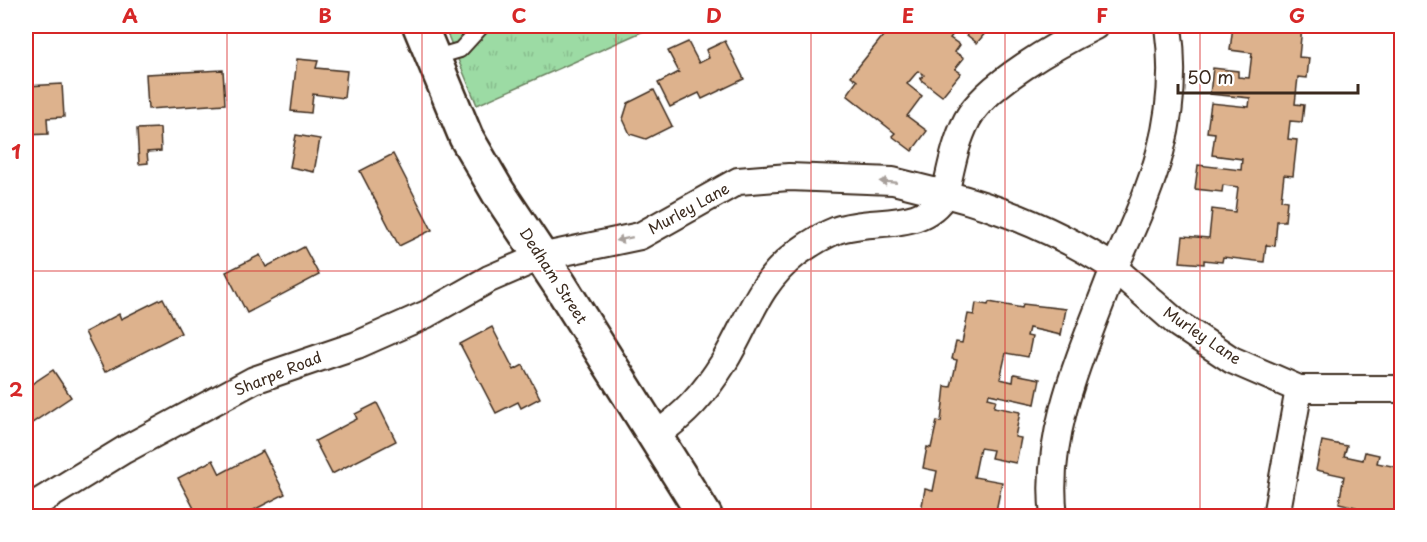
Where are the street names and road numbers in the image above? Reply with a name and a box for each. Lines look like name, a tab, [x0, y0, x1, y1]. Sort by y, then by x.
street label: Murley Lane	[643, 176, 733, 239]
street label: Dedham Street	[515, 223, 594, 328]
street label: Murley Lane	[1159, 300, 1246, 369]
street label: Sharpe Road	[230, 345, 325, 401]

